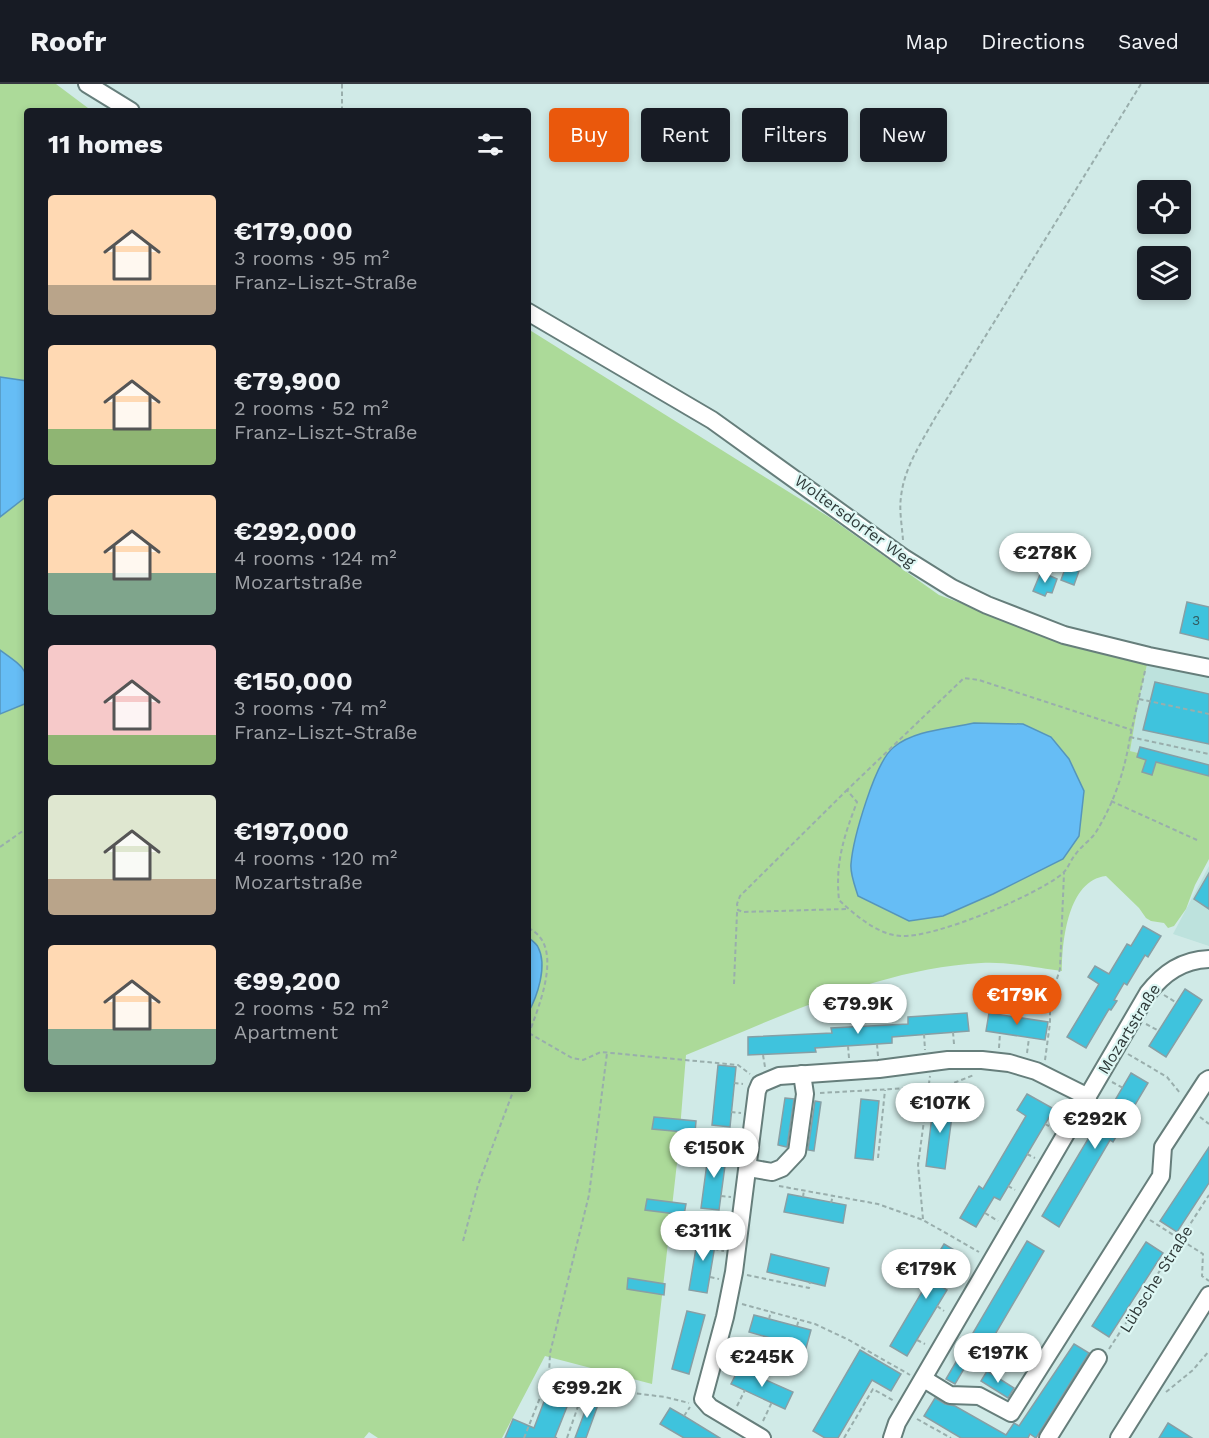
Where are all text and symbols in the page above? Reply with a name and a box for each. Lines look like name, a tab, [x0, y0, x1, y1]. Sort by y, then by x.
text: Roofr	[30, 25, 106, 58]
text: Map	[905, 29, 948, 54]
text: Directions	[981, 29, 1085, 54]
text: Saved	[1118, 29, 1179, 54]
chip: Buy	[549, 108, 629, 162]
chip: Rent	[641, 108, 730, 162]
chip: Filters	[742, 108, 848, 162]
chip: New	[860, 108, 947, 162]
icon: filters	[474, 128, 507, 161]
text: 11 homes	[48, 129, 163, 159]
map controls	[1137, 180, 1191, 300]
button: locate	[1137, 180, 1191, 234]
text: €179,000	[234, 216, 353, 246]
icon: home	[96, 219, 168, 291]
text: 3 rooms · 95 m²	[234, 246, 389, 270]
button: layers	[1137, 246, 1191, 300]
text: Franz-Liszt-Straße	[234, 270, 418, 294]
text: €79,900	[234, 366, 341, 396]
icon: home	[96, 369, 168, 441]
text: 2 rooms · 52 m²	[234, 396, 389, 420]
text: Franz-Liszt-Straße	[234, 420, 418, 444]
street label: Woltersdorfer Weg	[791, 471, 920, 572]
text: €292,000	[234, 516, 357, 546]
icon: home	[96, 519, 168, 591]
pin: €278K	[1003, 533, 1087, 584]
text: €278K	[1013, 540, 1077, 564]
text: 4 rooms · 124 m²	[234, 546, 397, 570]
text: Mozartstraße	[234, 570, 363, 594]
house number: 3	[1192, 612, 1200, 628]
text: €150,000	[234, 666, 353, 696]
icon: home	[96, 669, 168, 741]
text: 3 rooms · 74 m²	[234, 696, 387, 720]
text: Franz-Liszt-Straße	[234, 720, 418, 744]
text: €197,000	[234, 816, 349, 846]
icon: home	[96, 819, 168, 891]
text: 4 rooms · 120 m²	[234, 846, 397, 870]
text: Mozartstraße	[234, 870, 363, 894]
text: €99,200	[234, 966, 341, 996]
icon: home	[96, 969, 168, 1041]
pin: €179K	[975, 975, 1059, 1026]
street label: Mozartstraße	[1094, 980, 1164, 1078]
text: €179K	[987, 982, 1048, 1006]
pin: €79.9K	[809, 984, 907, 1035]
text: €79.9K	[823, 991, 893, 1015]
text: 2 rooms · 52 m²	[234, 996, 389, 1020]
text: Apartment	[234, 1020, 338, 1044]
pin: €107K	[898, 1083, 982, 1134]
text: €107K	[909, 1090, 971, 1114]
pin: €292K	[1053, 1099, 1137, 1150]
text: €292K	[1063, 1106, 1127, 1130]
pin: €150K	[672, 1128, 756, 1179]
text: €150K	[683, 1135, 745, 1159]
pin: €311K	[661, 1211, 745, 1262]
text: €311K	[675, 1218, 732, 1242]
street label: Lübsche Straße	[1115, 1222, 1197, 1336]
pin: €179K	[884, 1249, 968, 1300]
text: €179K	[896, 1256, 957, 1280]
pin: €197K	[956, 1333, 1040, 1384]
pin: €245K	[720, 1337, 804, 1388]
text: €197K	[968, 1340, 1028, 1364]
text: €245K	[730, 1344, 794, 1368]
pin: €99.2K	[538, 1368, 636, 1419]
text: €99.2K	[552, 1375, 622, 1399]

